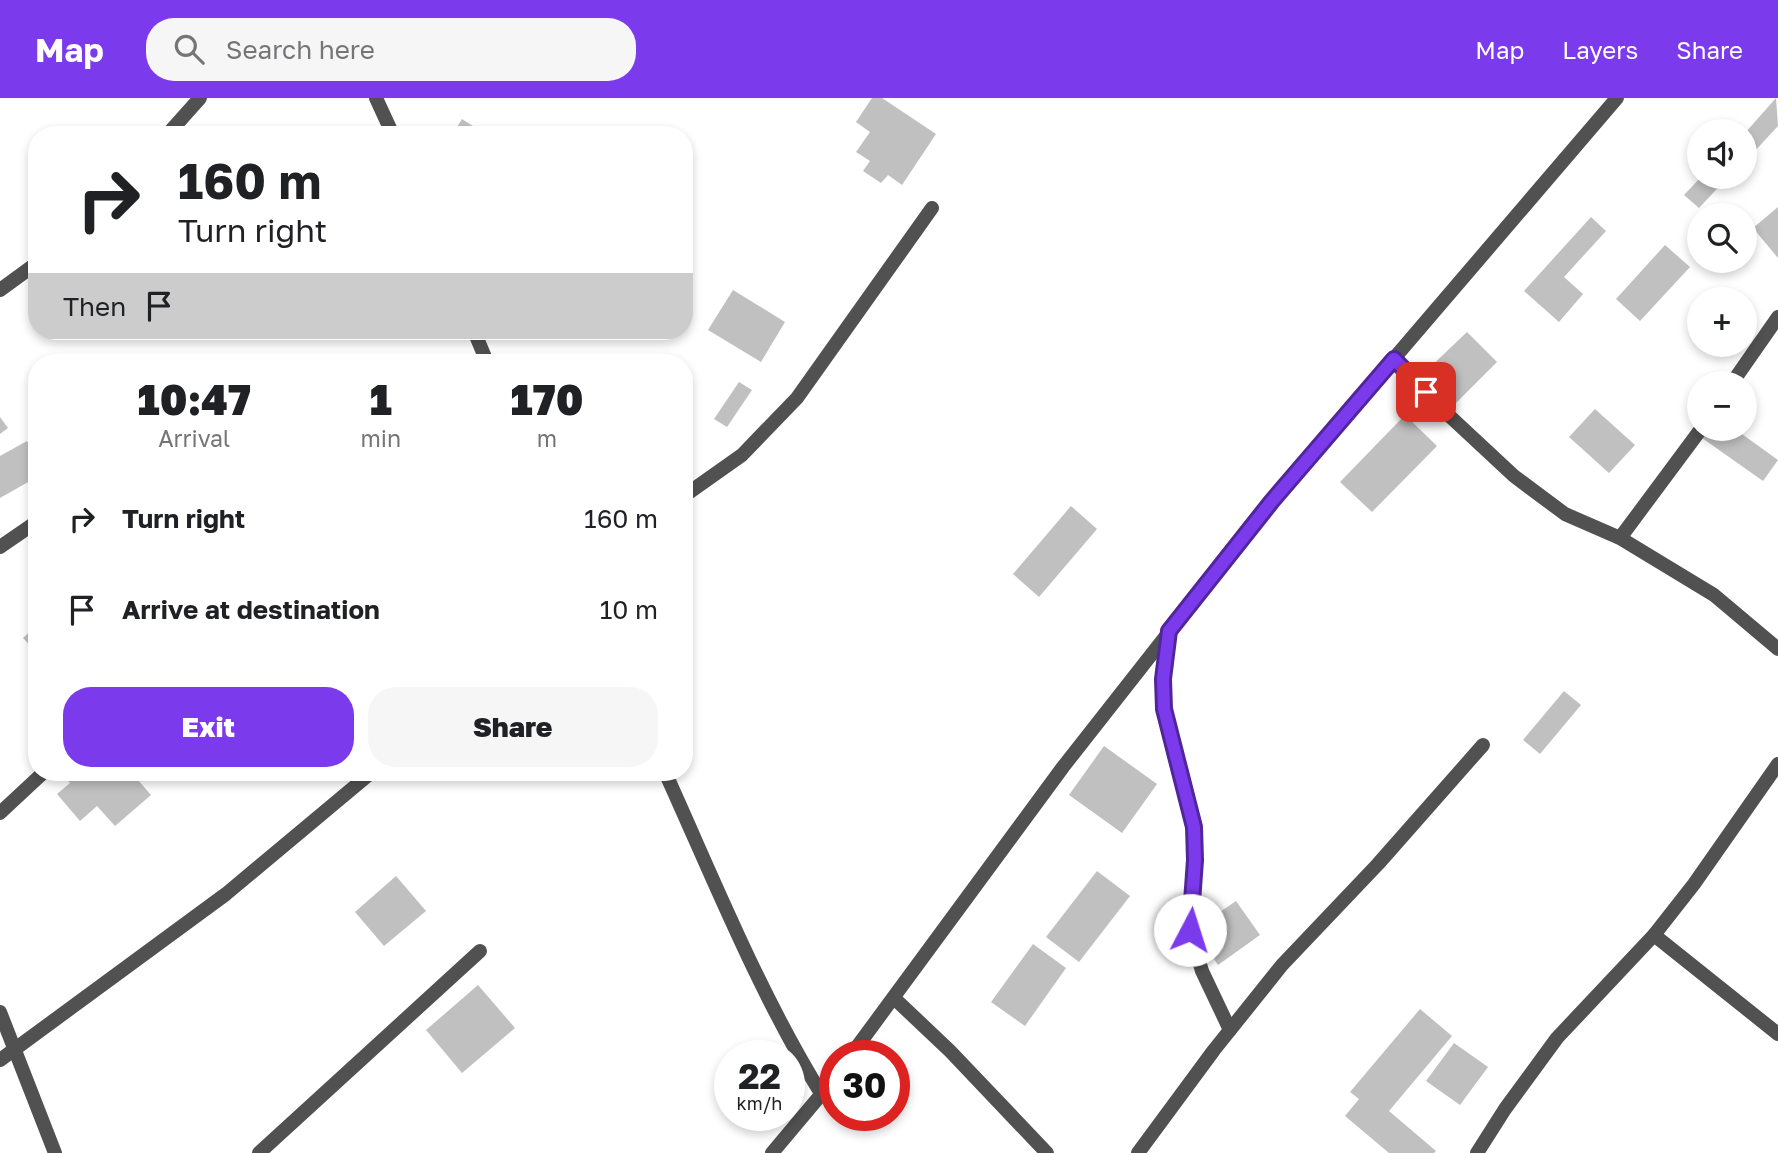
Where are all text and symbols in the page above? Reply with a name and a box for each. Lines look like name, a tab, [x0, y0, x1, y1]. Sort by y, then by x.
search box	[146, 18, 636, 81]
text: Map	[35, 30, 104, 69]
icon: search	[170, 30, 208, 68]
text: Search here	[226, 34, 375, 65]
text: Map	[1475, 35, 1524, 64]
text: Layers	[1562, 35, 1638, 64]
text: Share	[1676, 35, 1743, 64]
map controls	[1687, 119, 1757, 441]
button: sound	[1687, 119, 1757, 189]
text: 160 m	[178, 151, 321, 210]
icon: right	[63, 154, 154, 245]
button: search	[1687, 203, 1757, 273]
text: Turn right	[178, 211, 327, 249]
icon: arrive	[140, 287, 178, 325]
button: +	[1687, 287, 1757, 357]
text: Then	[63, 291, 126, 322]
pin	[1396, 362, 1456, 422]
button: −	[1687, 371, 1757, 441]
icon: arrive	[1407, 373, 1445, 411]
text: 10:47	[138, 374, 251, 424]
text: 1	[370, 374, 392, 424]
text: 170	[511, 374, 583, 424]
text: Arrival	[158, 424, 230, 452]
text: min	[360, 424, 401, 452]
text: m	[537, 424, 557, 452]
icon: right	[63, 500, 101, 538]
text: Turn right	[122, 503, 245, 534]
text: 160 m	[584, 503, 658, 534]
icon: arrive	[63, 591, 101, 629]
text: Arrive at destination	[122, 594, 380, 625]
text: 10 m	[600, 594, 658, 625]
button: Exit	[63, 687, 354, 767]
button: Share	[368, 687, 658, 767]
position arrow	[1153, 893, 1227, 967]
speed limit sign: 30	[819, 1040, 910, 1131]
text: 22	[738, 1055, 781, 1097]
text: km/h	[737, 1092, 782, 1114]

